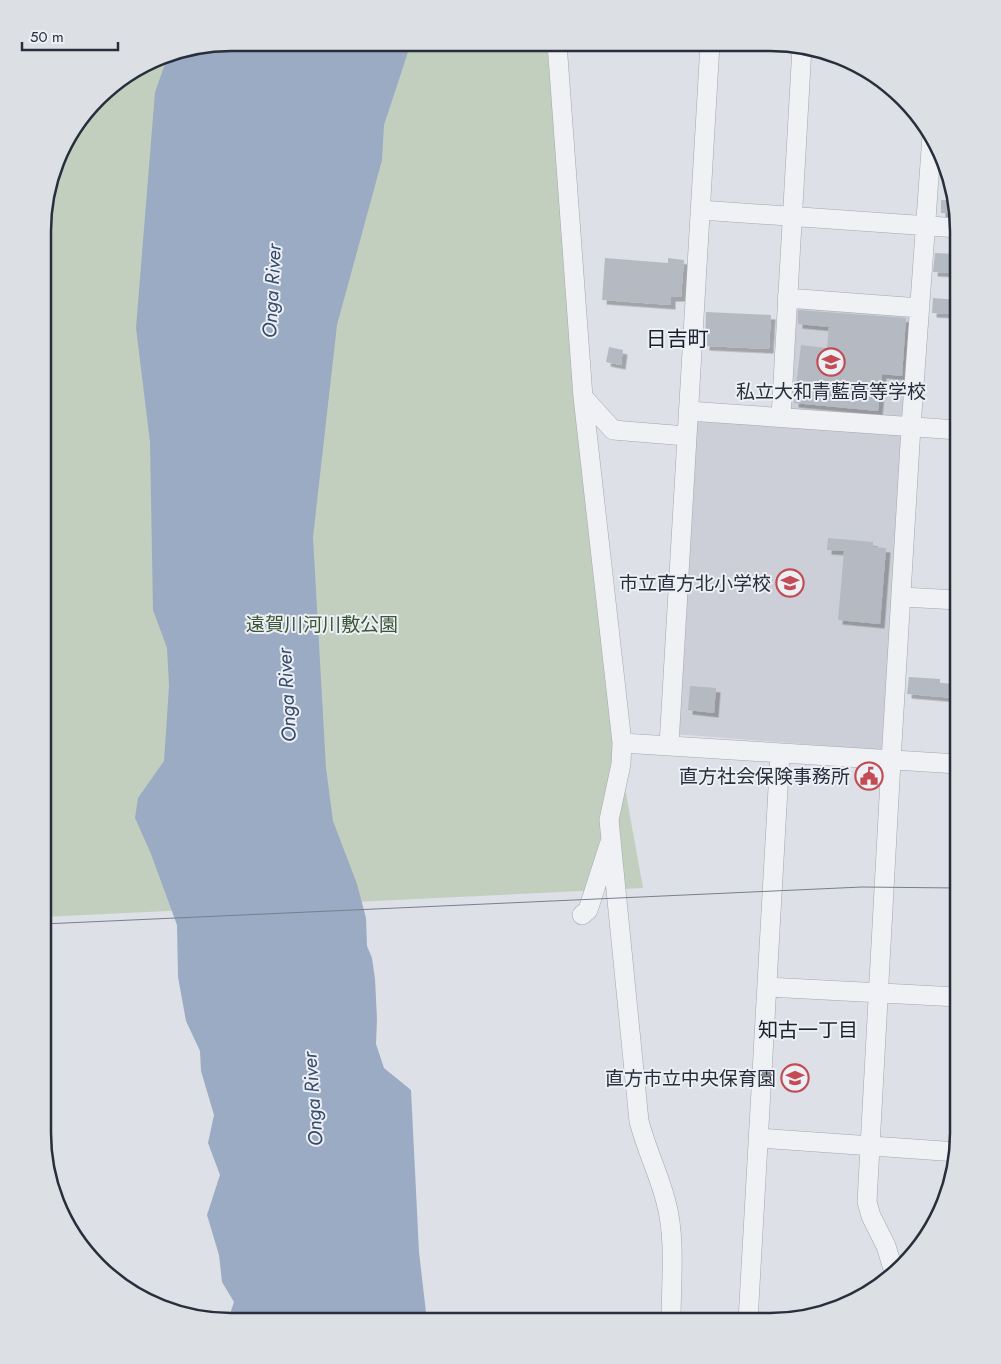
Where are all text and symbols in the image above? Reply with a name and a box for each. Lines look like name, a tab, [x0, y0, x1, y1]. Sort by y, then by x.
scale bar	[22, 20, 119, 52]
text: 50 m	[30, 26, 64, 48]
water label: Onga River	[255, 242, 289, 339]
district label: 日吉町	[646, 324, 709, 354]
school or university icon: 私立大和青藍高等学校	[816, 347, 846, 377]
place label: 私立大和青藍高等学校	[736, 378, 926, 405]
school or university icon: 市立直方北小学校	[775, 568, 805, 598]
place label: 市立直方北小学校	[619, 570, 771, 597]
park label: 遠賀川河川敷公園	[246, 611, 398, 638]
water label: Onga River	[270, 646, 304, 743]
public building icon: 直方社会保険事務所	[854, 761, 884, 791]
place label: 直方社会保険事務所	[679, 763, 850, 790]
district label: 知古一丁目	[758, 1016, 858, 1045]
water label: Onga River	[295, 1050, 331, 1147]
school or university icon: 直方市立中央保育園	[780, 1063, 810, 1093]
place label: 直方市立中央保育園	[605, 1065, 776, 1092]

